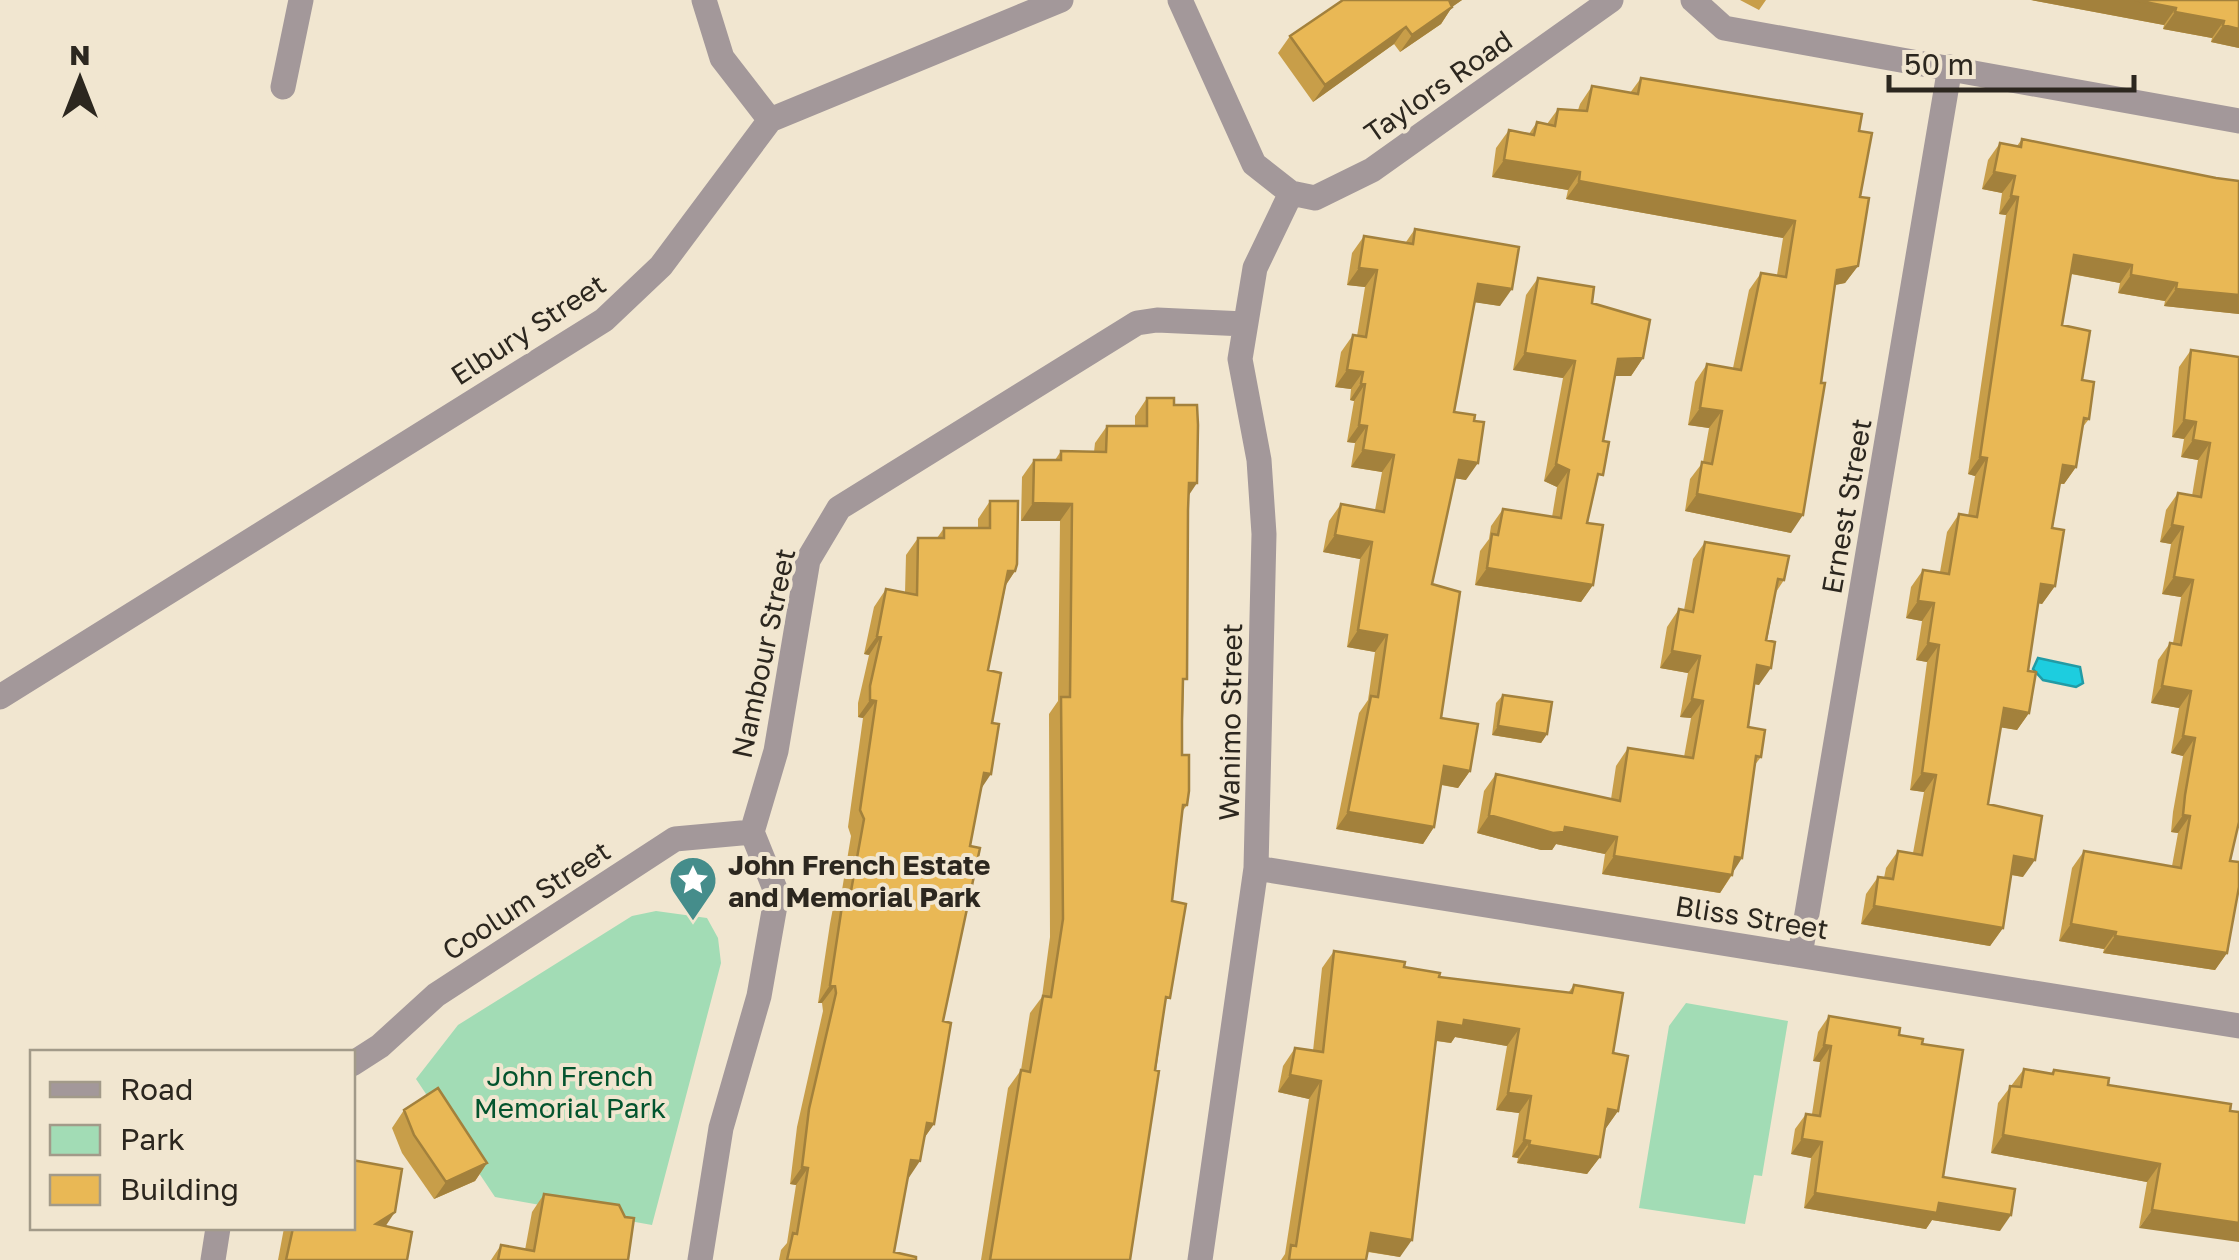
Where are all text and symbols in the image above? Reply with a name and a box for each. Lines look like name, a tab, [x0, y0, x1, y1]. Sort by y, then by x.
street label: Taylors Road	[1358, 23, 1518, 149]
north arrow	[30, 30, 130, 130]
scale bar	[1889, 30, 2134, 92]
text: N	[69, 38, 91, 71]
text: 50 m	[1904, 46, 1974, 82]
street label: Elbury Street	[445, 267, 611, 391]
street label: Ernest Street	[1814, 416, 1878, 596]
street label: Nambour Street	[725, 545, 801, 761]
street label: Wanimo Street	[1212, 623, 1248, 821]
street label: Coolum Street	[436, 834, 616, 966]
place label: John French Estate and Memorial Park	[728, 848, 990, 913]
place icon: John French Estate and Memorial Park	[667, 854, 719, 922]
street label: Bliss Street	[1673, 889, 1831, 945]
legend	[30, 1050, 355, 1230]
park label: John French Memorial Park	[474, 1059, 667, 1124]
text: Road	[120, 1071, 194, 1107]
text: Park	[120, 1121, 185, 1157]
text: Building	[120, 1171, 239, 1207]

